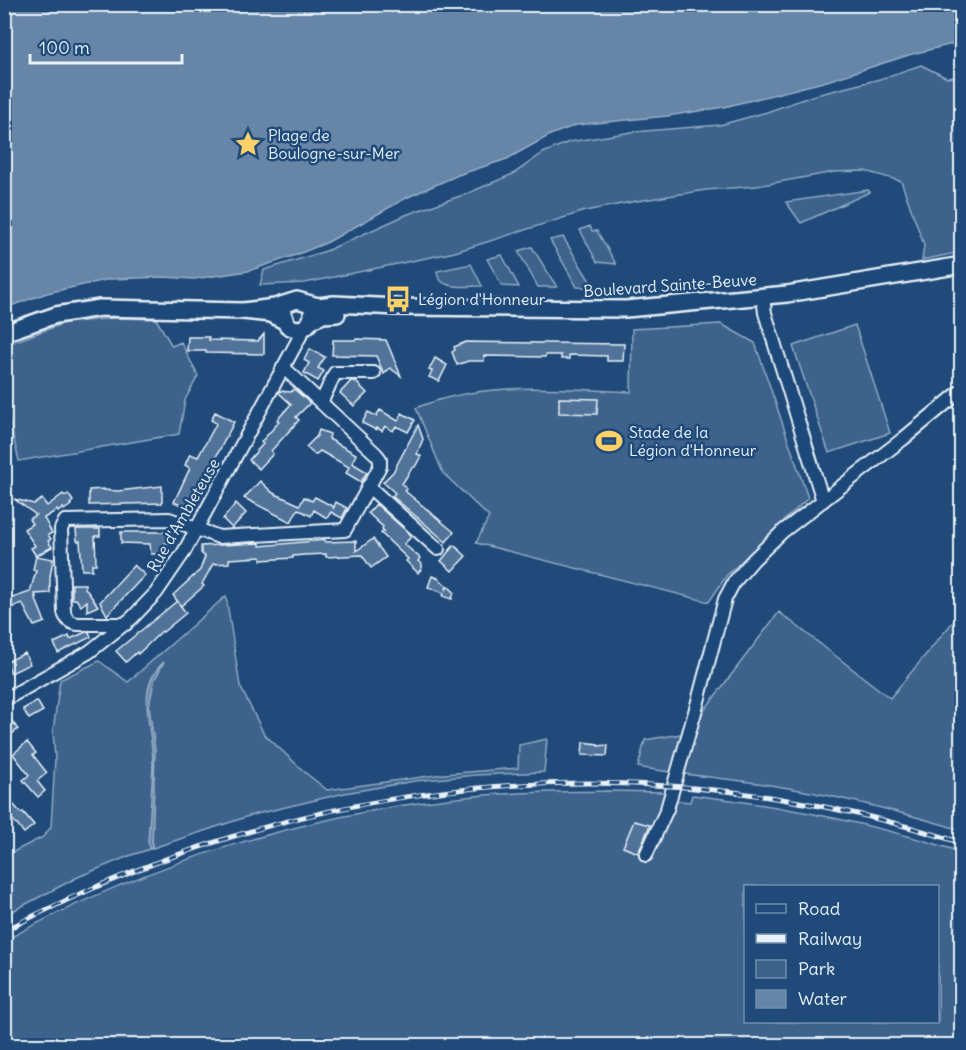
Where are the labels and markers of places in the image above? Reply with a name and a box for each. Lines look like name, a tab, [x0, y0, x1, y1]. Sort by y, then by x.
place label: Plage de Boulogne-sur-Mer	[268, 125, 400, 163]
place icon: Plage de Boulogne-sur-Mer	[233, 129, 263, 159]
bus stop icon: Légion d'Honneur	[383, 284, 413, 314]
place label: Légion d'Honneur	[418, 289, 546, 309]
place label: Stade de la Légion d'Honneur	[629, 422, 757, 460]
sports icon: Stade de la Légion d'Honneur	[594, 426, 624, 456]

